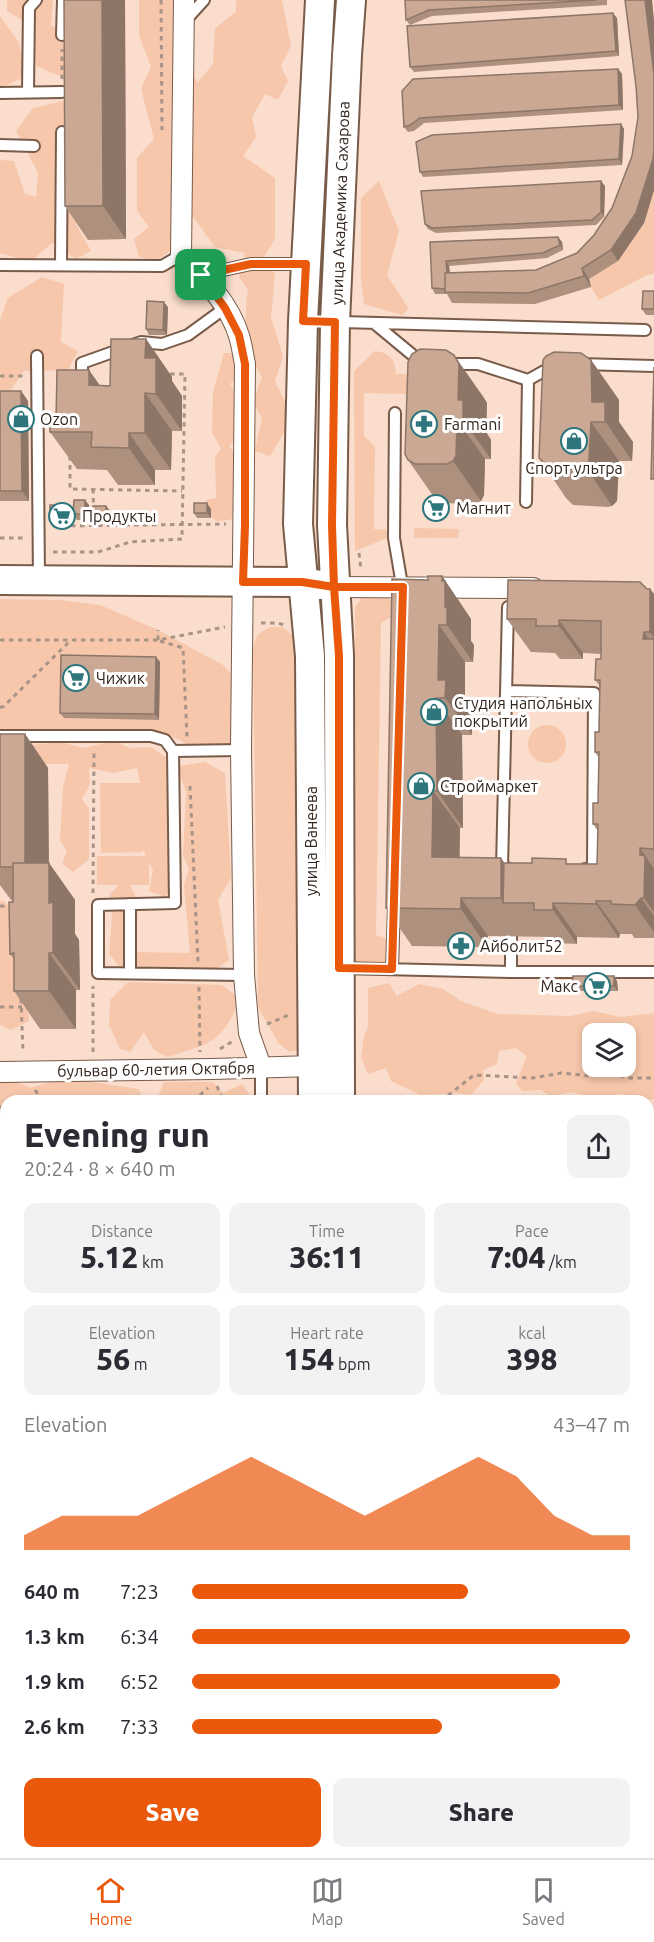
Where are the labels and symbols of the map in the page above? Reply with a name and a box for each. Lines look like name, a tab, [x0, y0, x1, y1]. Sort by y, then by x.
street label: улица Академика Сахарова	[327, 101, 353, 305]
pin	[175, 249, 226, 300]
shop icon: Ozon	[6, 404, 36, 434]
pharmacy icon: Farmani	[409, 409, 439, 439]
place label: Ozon	[40, 410, 78, 428]
place label: Farmani	[444, 415, 501, 433]
shop icon: Спорт ультра	[559, 426, 589, 456]
place label: Спорт ультра	[525, 459, 623, 477]
supermarket icon: Магнит	[421, 493, 451, 523]
place label: Магнит	[456, 499, 511, 517]
supermarket icon: Продукты	[47, 501, 77, 531]
place label: Продукты	[82, 507, 157, 525]
supermarket icon: Чижик	[61, 663, 91, 693]
place label: Чижик	[96, 669, 145, 687]
place label: Студия напольных покрытий	[454, 694, 593, 730]
shop icon: Студия напольных покрытий	[419, 697, 449, 727]
shop icon: Строймаркет	[406, 771, 436, 801]
place label: Строймаркет	[440, 777, 538, 795]
street label: улица Ванеева	[302, 786, 320, 896]
pharmacy icon: Айболит52	[446, 931, 476, 961]
place label: Айболит52	[480, 937, 563, 955]
supermarket icon: Макс	[582, 971, 612, 1001]
place label: Макс	[540, 977, 579, 995]
street label: бульвар 60-летия Октября	[57, 1058, 255, 1080]

